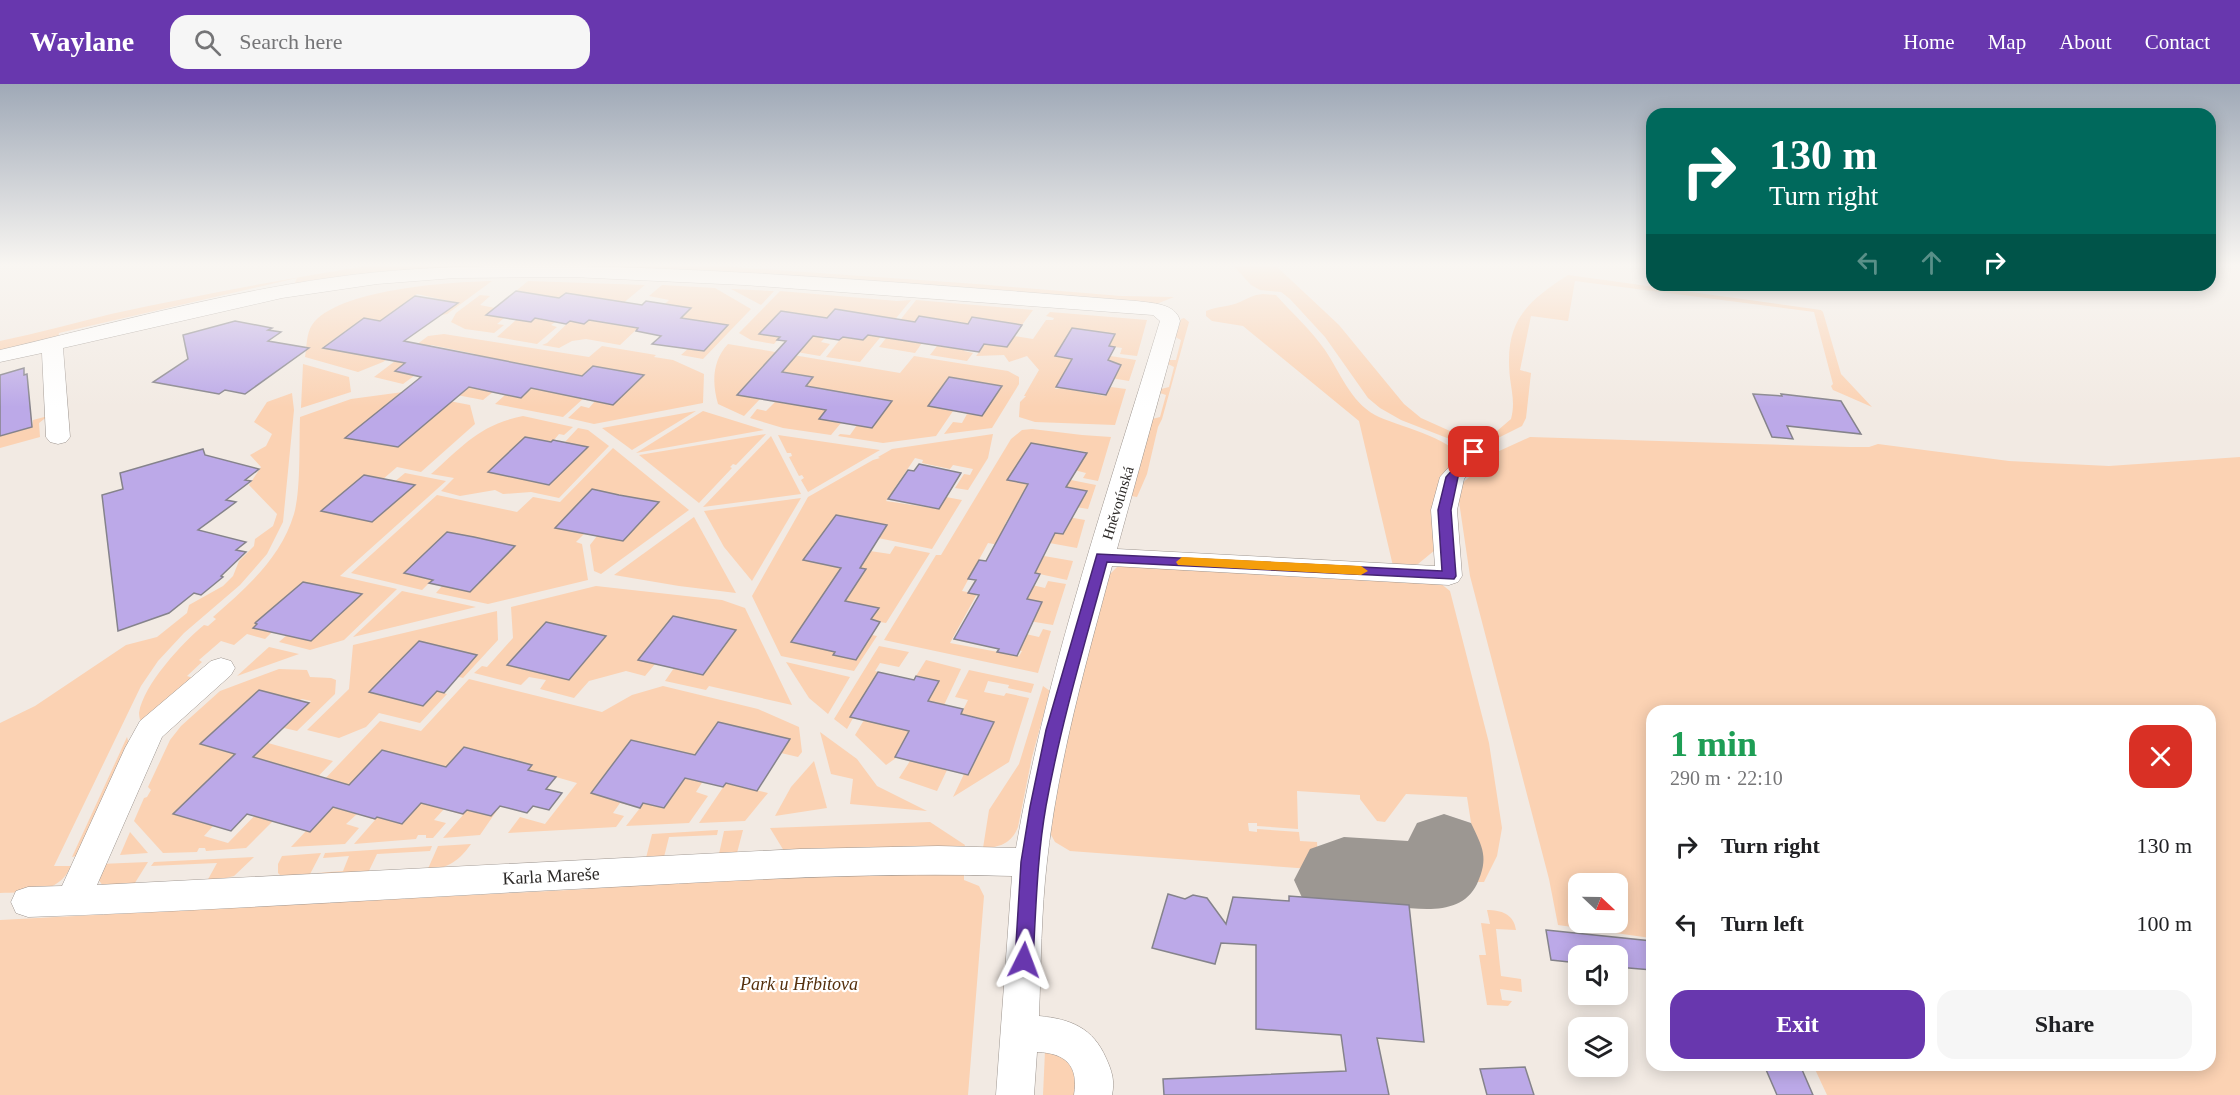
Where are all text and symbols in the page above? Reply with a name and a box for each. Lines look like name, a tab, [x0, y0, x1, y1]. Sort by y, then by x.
search box	[170, 15, 590, 69]
text: Waylane	[30, 26, 134, 57]
icon: search	[191, 26, 224, 59]
text: Search here	[239, 29, 342, 54]
text: Home	[1903, 30, 1955, 54]
text: Map	[1988, 30, 2026, 54]
text: About	[2059, 30, 2112, 54]
text: Contact	[2145, 30, 2210, 54]
icon: right	[1670, 132, 1748, 210]
text: 130 m	[1769, 132, 1878, 178]
text: Turn right	[1769, 181, 1878, 211]
icon: left	[1852, 246, 1885, 279]
icon: ahead	[1915, 246, 1948, 279]
icon: right	[1978, 246, 2011, 279]
pin	[1448, 426, 1499, 477]
icon: arrive	[1457, 435, 1490, 468]
street label: Hněvotínská	[1099, 464, 1137, 542]
text: 1 min	[1670, 724, 1757, 764]
button: close	[2129, 725, 2192, 788]
text: 290 m · 22:10	[1670, 767, 1783, 789]
icon: right	[1670, 830, 1703, 863]
text: Turn right	[1721, 833, 1820, 858]
text: 130 m	[2136, 833, 2192, 858]
street label: Karla Mareše	[502, 863, 600, 889]
north arrow	[1568, 873, 1628, 933]
map controls	[1568, 873, 1628, 1077]
icon: left	[1670, 908, 1703, 941]
text: Turn left	[1721, 911, 1804, 936]
text: 100 m	[2136, 911, 2192, 936]
position arrow	[992, 928, 1056, 992]
button: sound	[1568, 945, 1628, 1005]
park label: Park u Hřbitova	[739, 974, 858, 994]
button: Exit	[1670, 990, 1925, 1059]
button: Share	[1937, 990, 2192, 1059]
button: layers	[1568, 1017, 1628, 1077]

